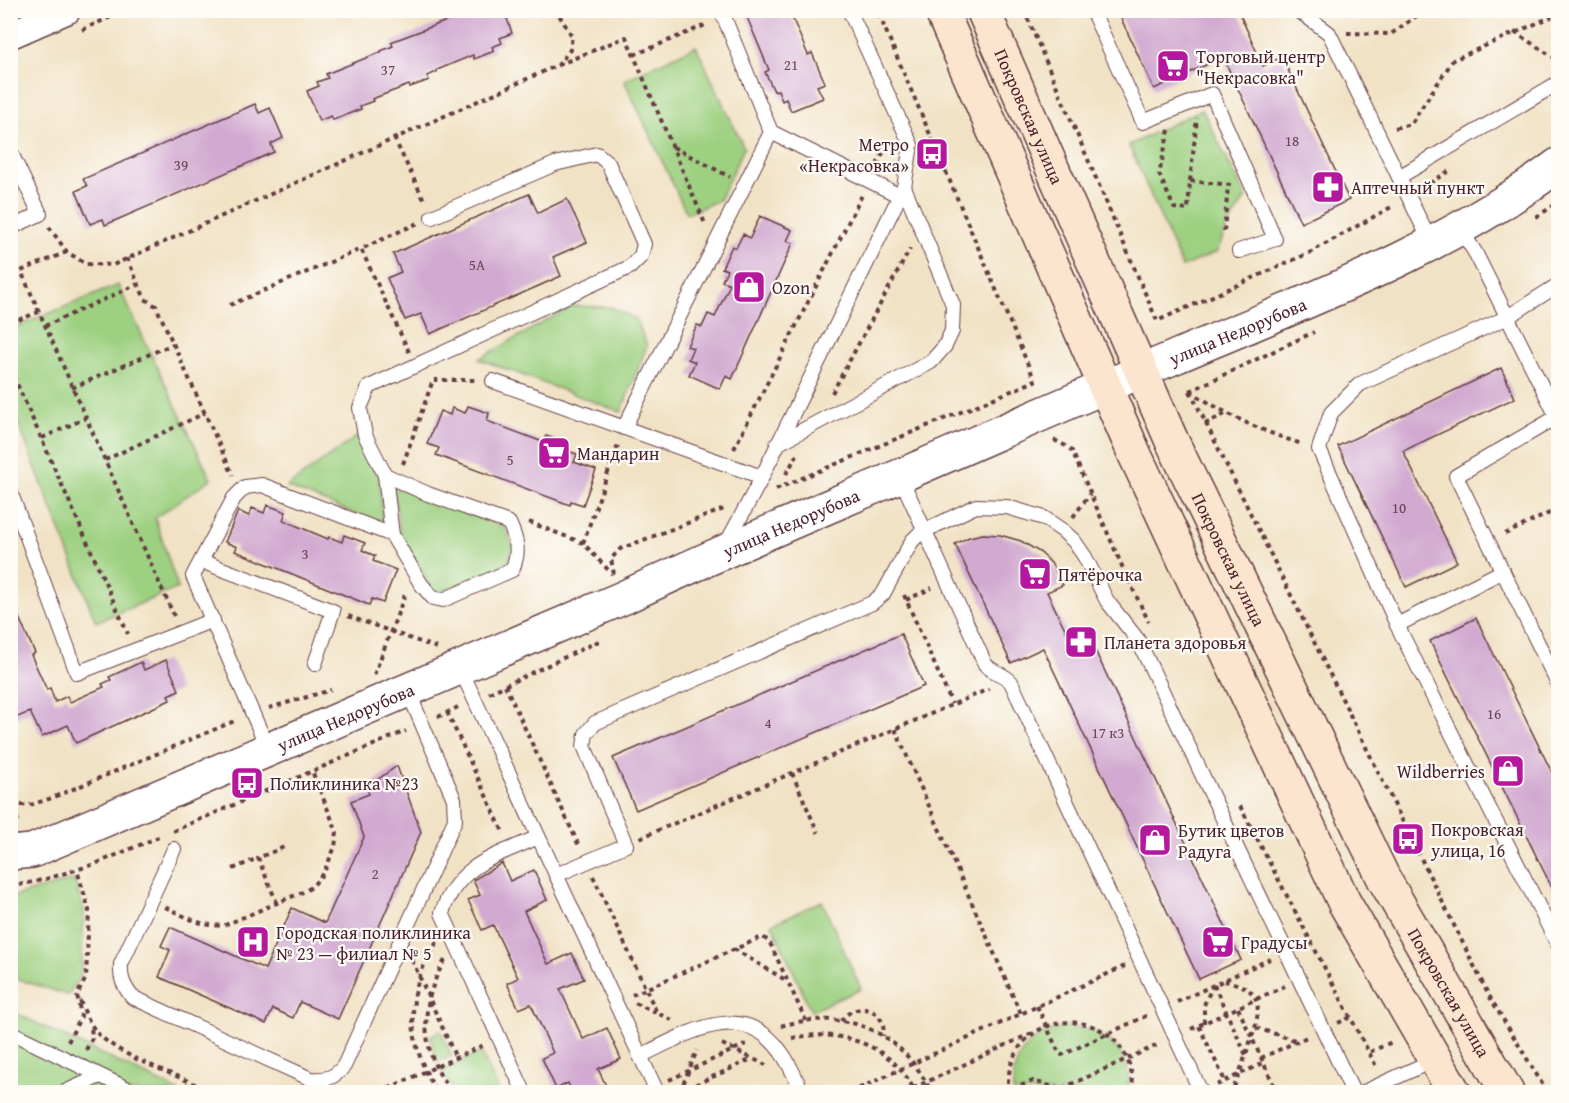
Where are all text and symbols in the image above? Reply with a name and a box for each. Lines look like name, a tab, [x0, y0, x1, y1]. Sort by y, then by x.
place label: Торговый центр "Некрасовка"	[1196, 43, 1326, 91]
street label: Покровская улица	[988, 44, 1071, 189]
supermarket icon: Торговый центр "Некрасовка"	[1155, 48, 1191, 84]
house number: 21	[784, 54, 798, 75]
house number: 37	[381, 59, 395, 80]
house number: 18	[1285, 130, 1299, 151]
place label: Метро «Некрасовка»	[799, 131, 909, 179]
bus stop icon: Метро «Некрасовка»	[914, 136, 950, 172]
house number: 39	[174, 154, 188, 175]
pharmacy icon: Аптечный пункт	[1310, 169, 1346, 205]
place label: Аптечный пункт	[1351, 174, 1485, 201]
house number: 5А	[469, 254, 485, 275]
shop icon: Ozon	[731, 269, 767, 305]
place label: Ozon	[772, 274, 810, 301]
street label: улица Недорубова	[1164, 290, 1311, 372]
supermarket icon: Мандарин	[536, 435, 572, 471]
place label: Мандарин	[577, 440, 659, 467]
house number: 5	[506, 449, 514, 470]
street label: улица Недорубова	[717, 481, 864, 565]
street label: Покровская улица	[1185, 488, 1273, 631]
house number: 10	[1392, 497, 1406, 518]
house number: 3	[301, 543, 309, 564]
supermarket icon: Пятёрочка	[1017, 556, 1053, 592]
place label: Пятёрочка	[1058, 561, 1143, 588]
pharmacy icon: Планета здоровья	[1063, 624, 1099, 660]
place label: Планета здоровья	[1104, 629, 1246, 656]
street label: улица Недорубова	[272, 675, 418, 758]
house number: 16	[1487, 703, 1501, 724]
house number: 4	[764, 712, 772, 733]
house number: 17 к3	[1092, 722, 1124, 743]
shop icon: Wildberries	[1490, 753, 1526, 789]
place label: Wildberries	[1397, 758, 1485, 785]
bus stop icon: Поликлиника №23	[229, 765, 265, 801]
place label: Поликлиника №23	[270, 770, 419, 797]
place label: Покровская улица, 16	[1430, 816, 1524, 864]
place label: Бутик цветов Радуга	[1178, 817, 1284, 865]
bus stop icon: Покровская улица, 16	[1390, 821, 1426, 857]
shop icon: Бутик цветов Радуга	[1137, 822, 1173, 858]
house number: 2	[371, 863, 379, 884]
place label: Городская поликлиника № 23 — филиал № 5	[276, 919, 471, 967]
street label: Покровская улица	[1401, 922, 1498, 1062]
hospital icon: Городская поликлиника № 23 — филиал № 5	[235, 924, 271, 960]
supermarket icon: Градусы	[1200, 924, 1236, 960]
place label: Градусы	[1241, 929, 1308, 956]

